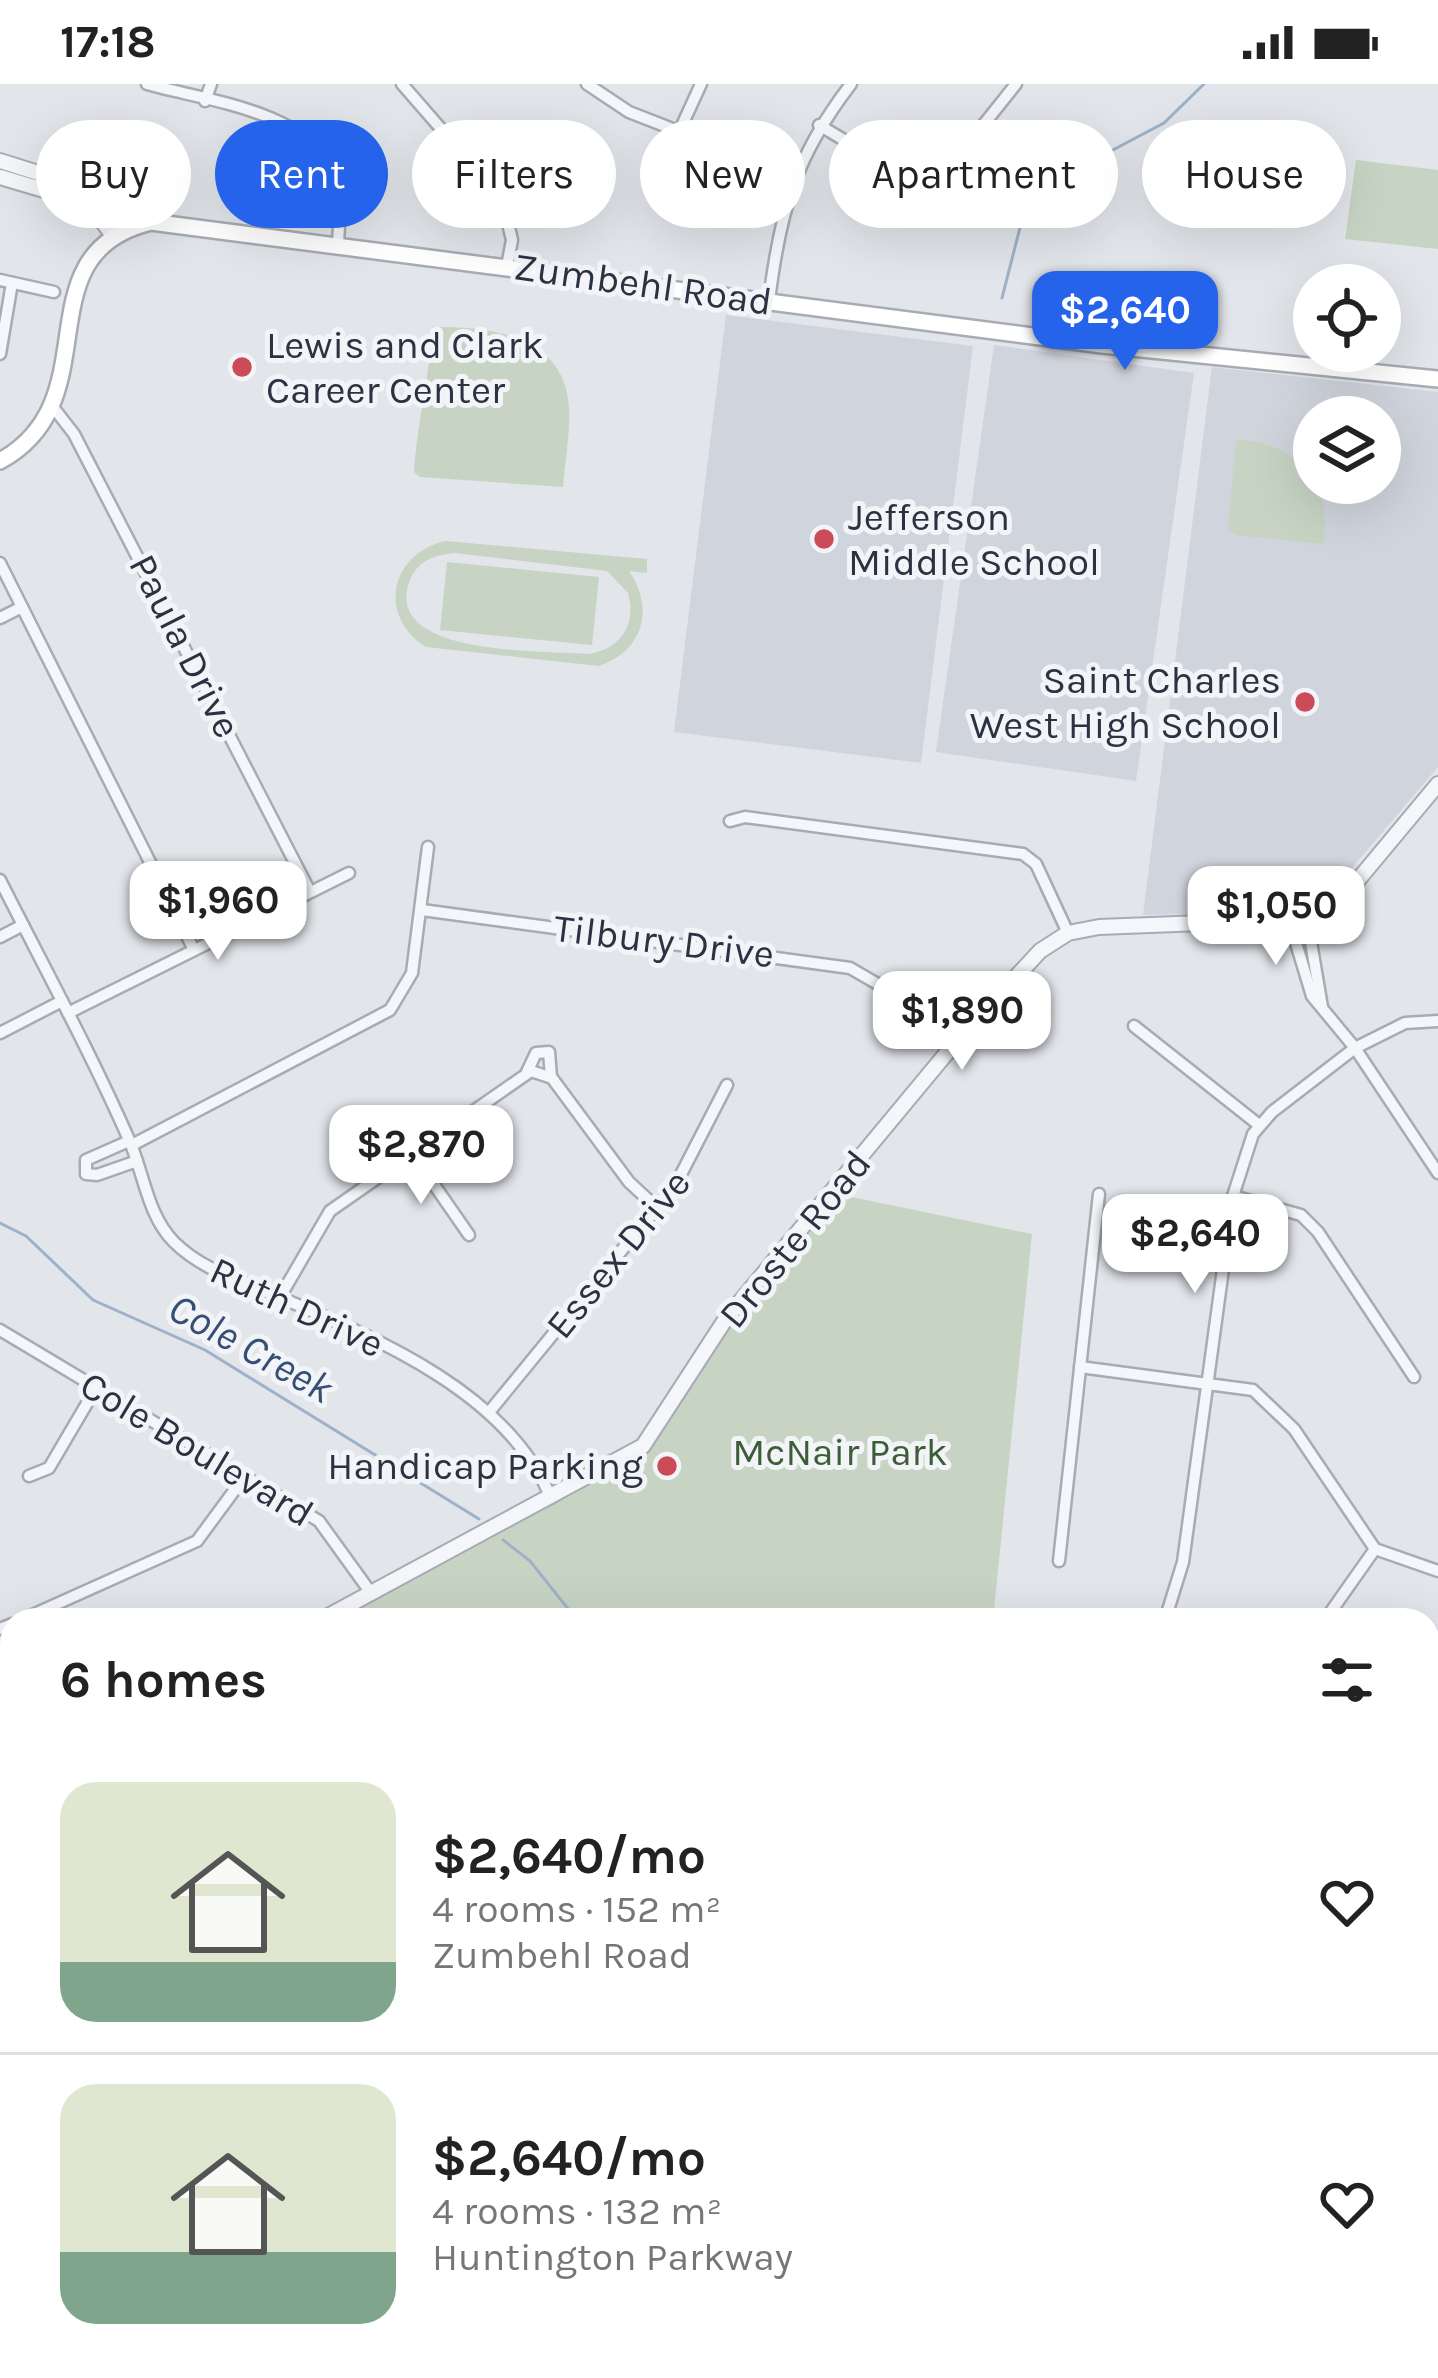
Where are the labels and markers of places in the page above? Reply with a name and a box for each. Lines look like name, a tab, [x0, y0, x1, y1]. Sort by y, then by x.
pin: $2,640	[1027, 271, 1223, 373]
place label: Lewis and Clark Career Center	[266, 322, 544, 413]
marker: Lewis and Clark Career Center	[229, 354, 255, 380]
place label: Jefferson Middle School	[848, 494, 1100, 585]
marker: Jefferson Middle School	[811, 526, 837, 552]
place label: Saint Charles West High School	[970, 657, 1281, 748]
marker: Saint Charles West High School	[1292, 689, 1318, 715]
pin: $1,960	[120, 861, 316, 963]
pin: $1,050	[1178, 866, 1374, 968]
pin: $1,890	[864, 971, 1060, 1073]
pin: $2,870	[323, 1105, 519, 1207]
pin: $2,640	[1097, 1194, 1293, 1296]
place label: Handicap Parking	[327, 1443, 643, 1489]
marker: Handicap Parking	[654, 1453, 680, 1479]

